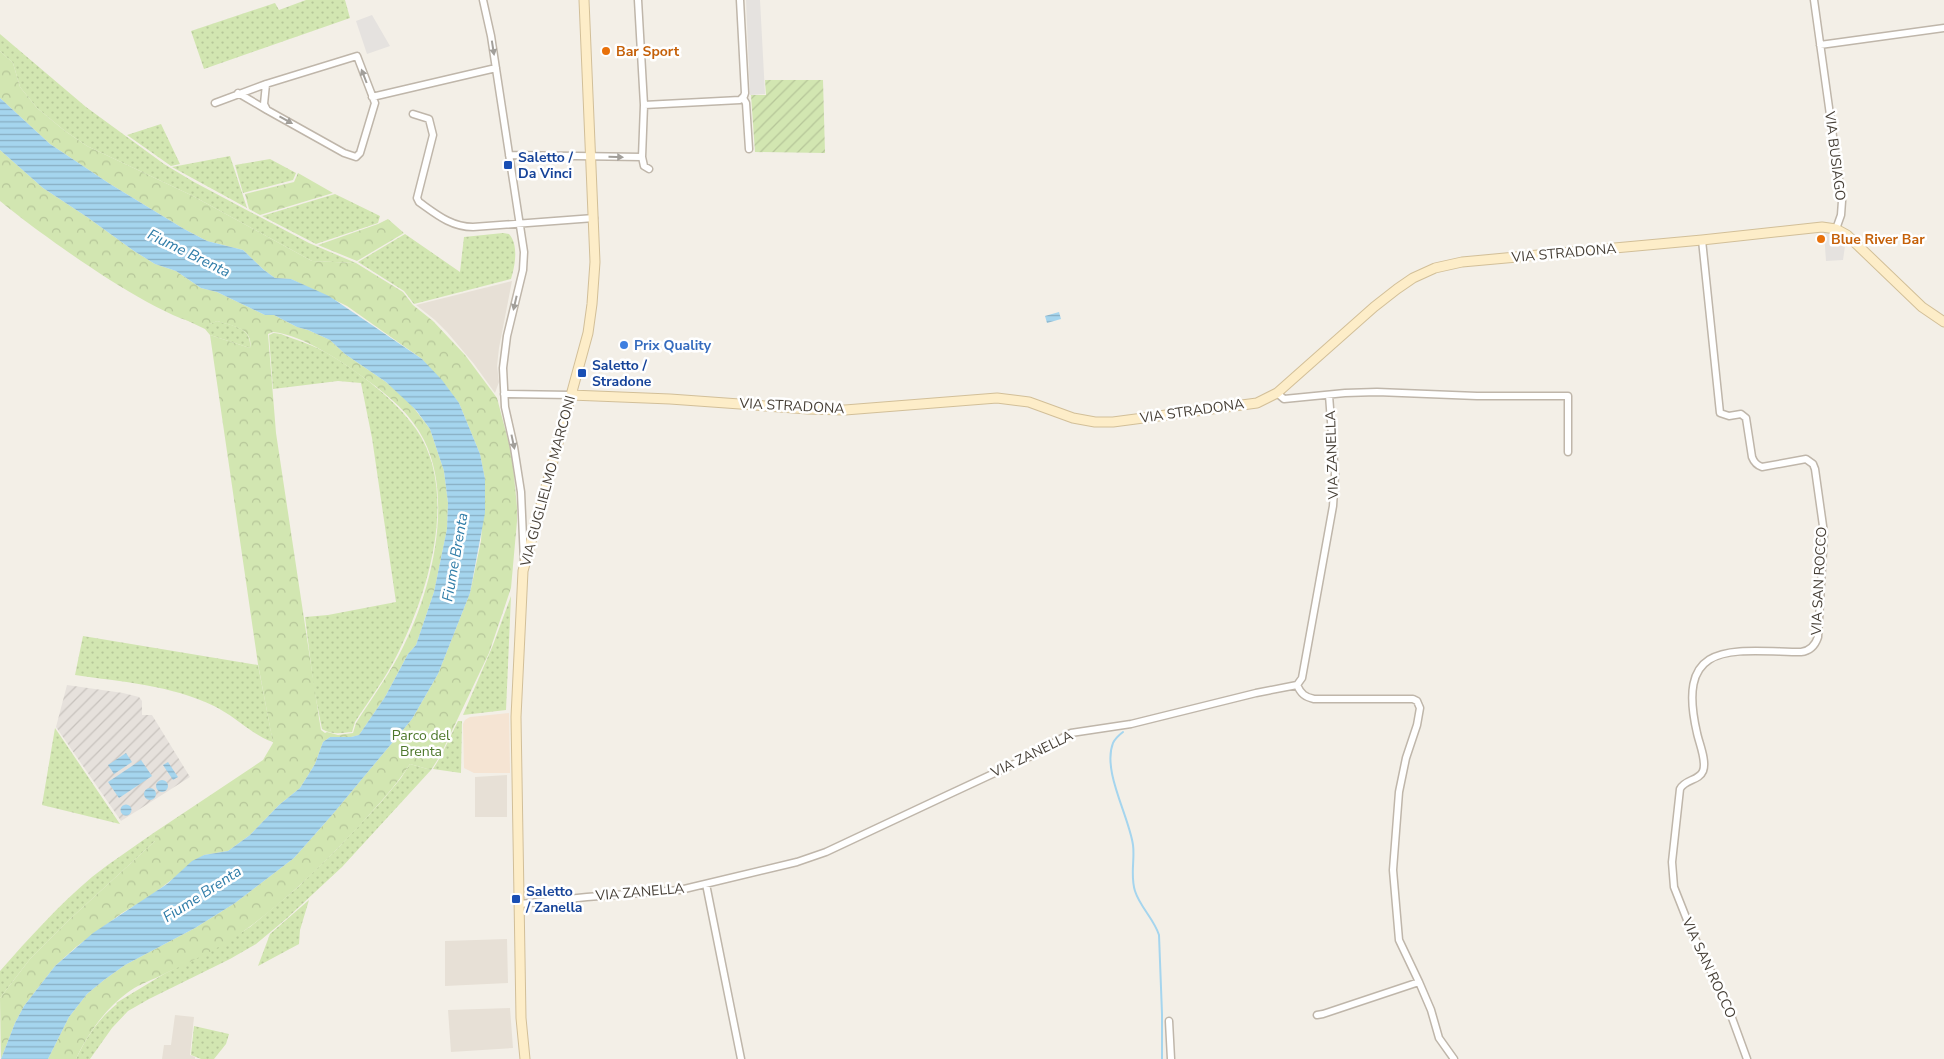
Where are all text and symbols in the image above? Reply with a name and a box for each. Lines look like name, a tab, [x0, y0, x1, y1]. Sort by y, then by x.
one-way arrow	[489, 40, 497, 56]
place label: Bar Sport	[616, 42, 680, 61]
marker: Bar Sport	[600, 45, 612, 57]
one-way arrow	[360, 68, 368, 83]
street label: VIA BUSIAGO	[1820, 109, 1850, 202]
one-way arrow	[279, 116, 294, 124]
place label: Saletto / Da Vinci	[518, 148, 574, 183]
one-way arrow	[609, 153, 625, 161]
marker: Saletto / Da Vinci	[502, 159, 514, 171]
water label: Fiume Brenta	[144, 224, 234, 282]
place label: Blue River Bar	[1831, 230, 1925, 249]
marker: Blue River Bar	[1815, 233, 1827, 245]
street label: VIA STRADONA	[1510, 239, 1617, 267]
one-way arrow	[511, 295, 519, 311]
place label: Prix Quality	[634, 336, 712, 355]
marker: Prix Quality	[618, 339, 630, 351]
place label: Saletto / Stradone	[592, 356, 652, 391]
marker: Saletto / Stradone	[576, 367, 588, 379]
street label: VIA GUGLIELMO MARCONI	[516, 393, 580, 569]
street label: VIA STRADONA	[738, 394, 845, 418]
street label: VIA STRADONA	[1138, 394, 1245, 428]
street label: VIA ZANELLA	[1321, 410, 1343, 501]
one-way arrow	[509, 435, 517, 450]
water label: Fiume Brenta	[437, 511, 473, 603]
street label: VIA SAN ROCCO	[1807, 526, 1831, 637]
park label: Parco del Brenta	[392, 726, 451, 761]
street label: VIA ZANELLA	[987, 726, 1076, 782]
water label: Fiume Brenta	[159, 861, 245, 927]
street label: VIA ZANELLA	[594, 879, 685, 905]
place label: Saletto / Zanella	[525, 882, 583, 917]
marker: Saletto / Zanella	[510, 893, 522, 905]
street label: VIA SAN ROCCO	[1677, 914, 1741, 1021]

